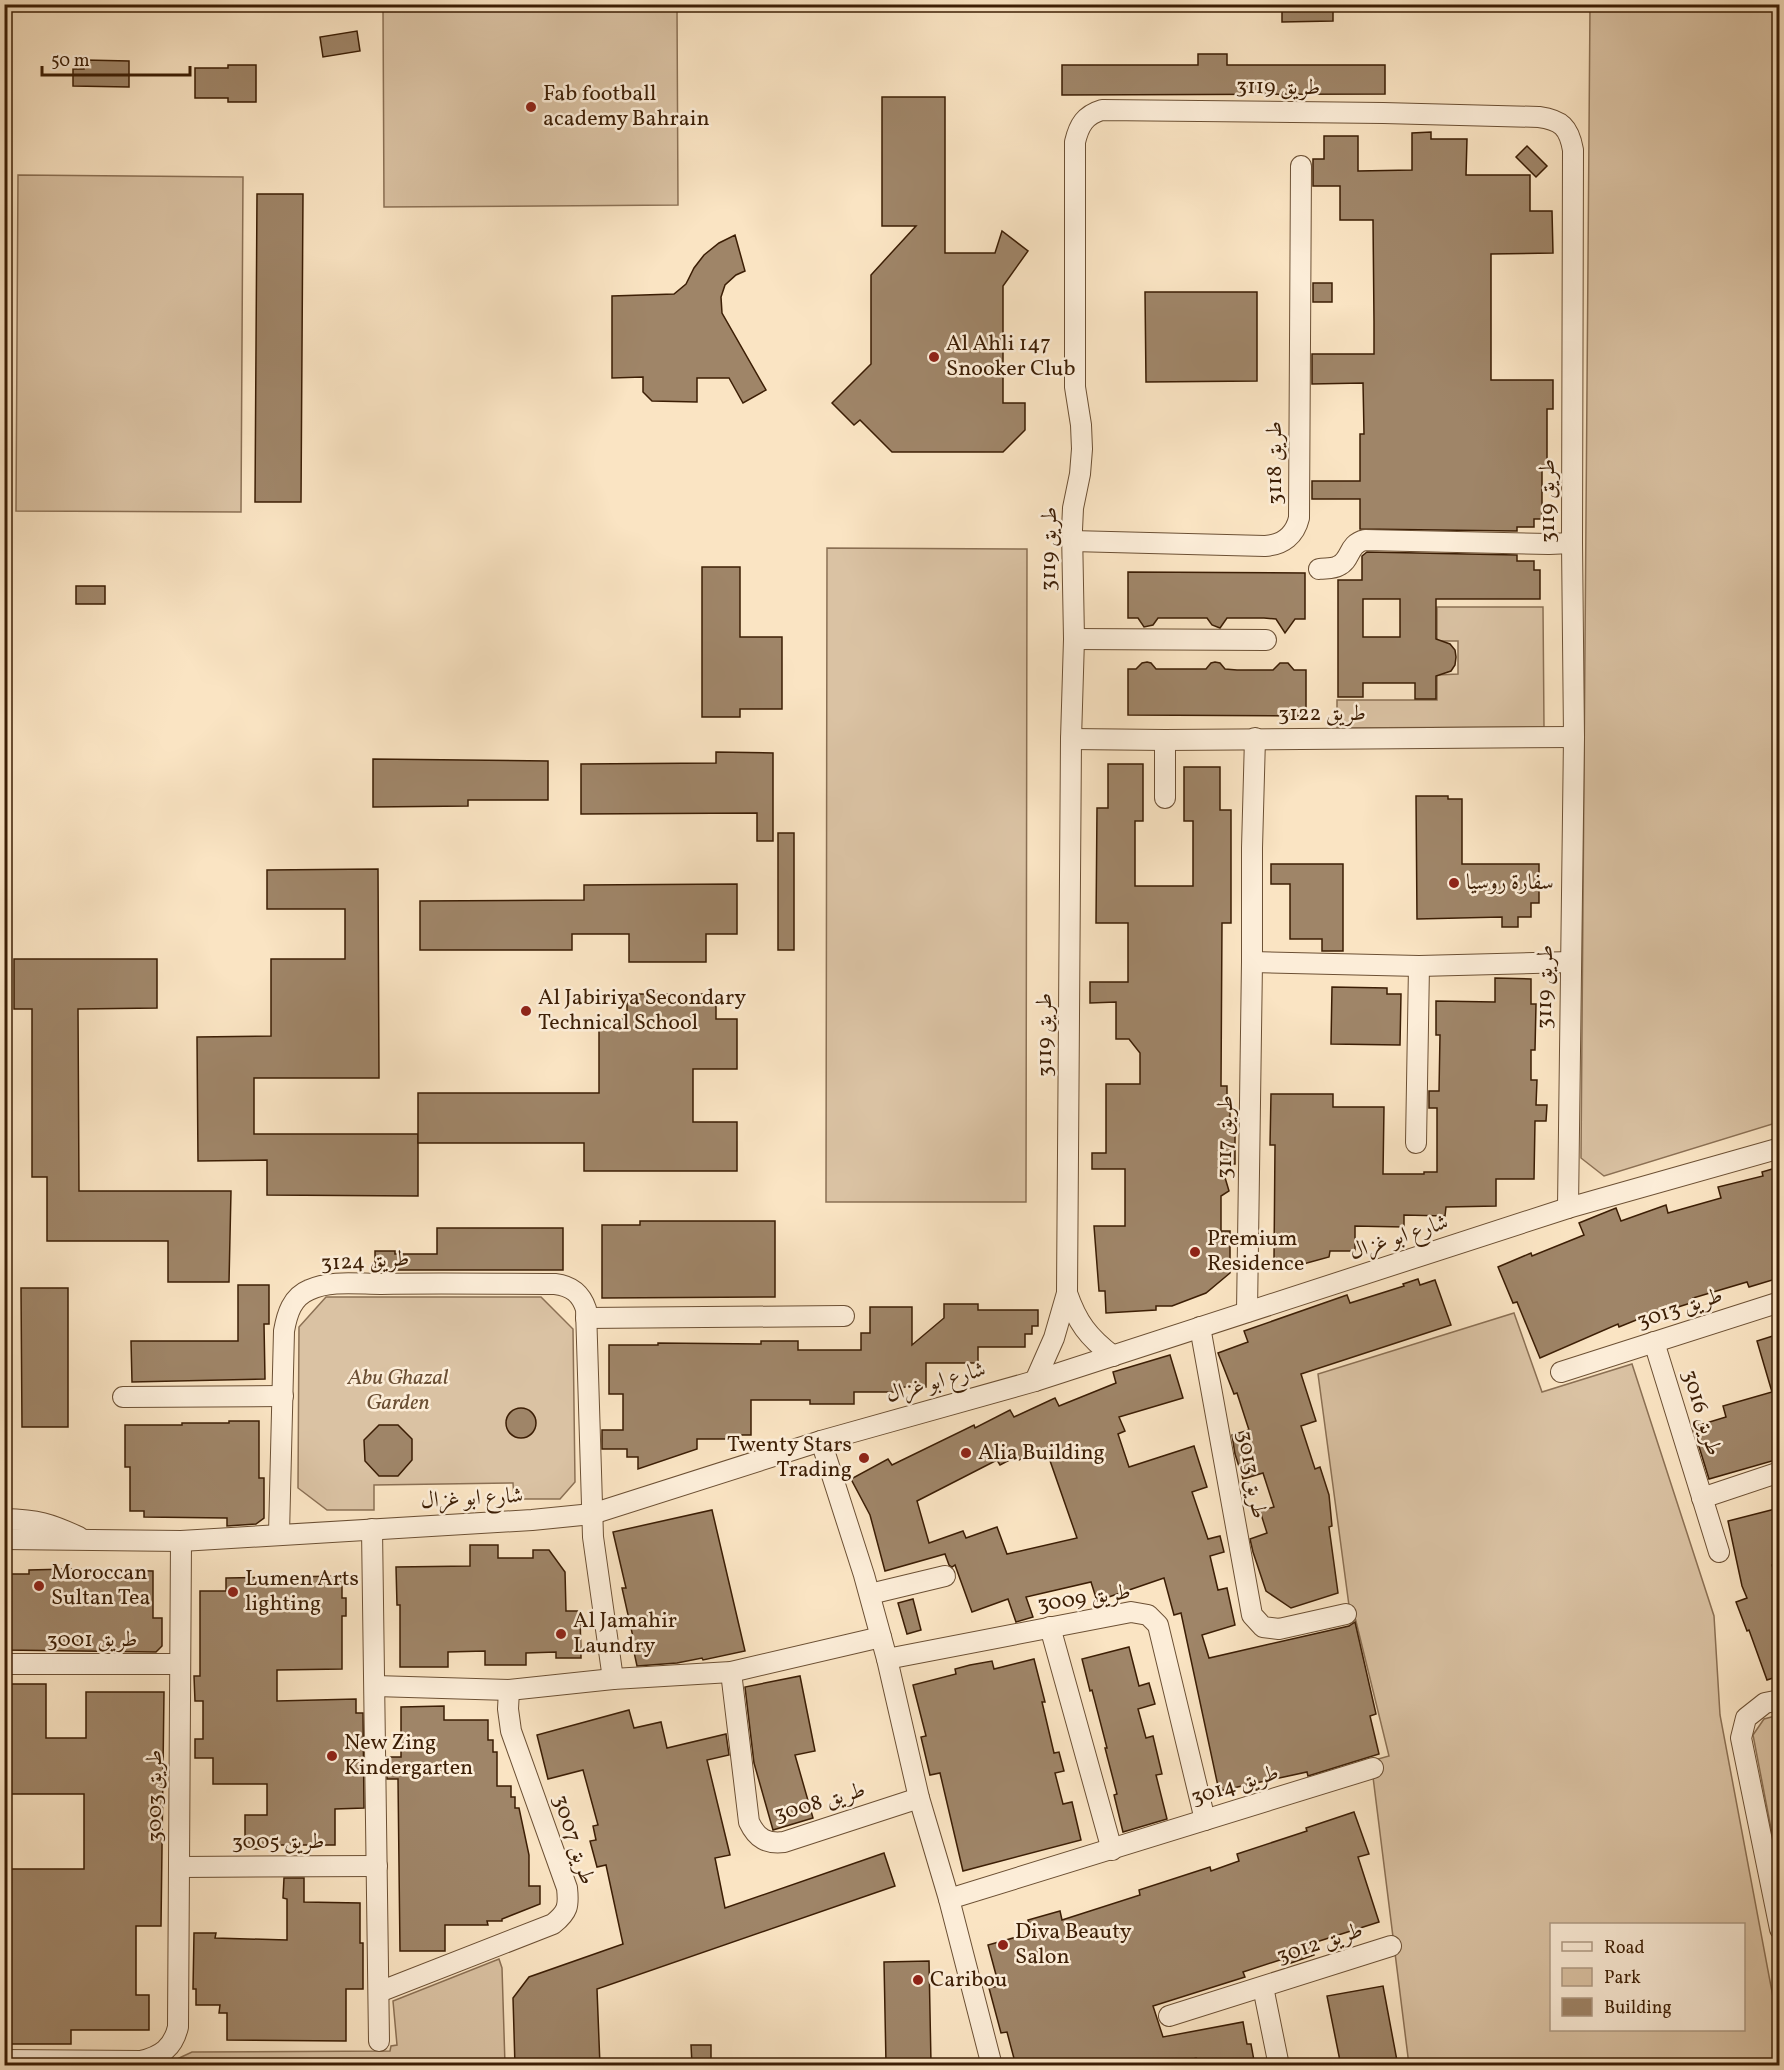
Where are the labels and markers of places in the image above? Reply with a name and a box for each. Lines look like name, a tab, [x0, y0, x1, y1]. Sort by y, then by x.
place label: Fab football academy Bahrain	[543, 79, 710, 135]
marker: Fab football academy Bahrain	[524, 100, 538, 114]
place label: Al Ahli 147 Snooker Club	[946, 329, 1076, 385]
marker: Al Ahli 147 Snooker Club	[927, 350, 941, 364]
place label: سفارة روسيا	[1466, 868, 1554, 899]
marker: سفارة روسيا	[1447, 876, 1461, 890]
place label: Al Jabiriya Secondary Technical School	[538, 983, 746, 1039]
marker: Al Jabiriya Secondary Technical School	[519, 1004, 533, 1018]
place label: Premium Residence	[1207, 1224, 1304, 1280]
marker: Premium Residence	[1188, 1245, 1202, 1259]
place label: Twenty Stars Trading	[727, 1430, 852, 1486]
place label: Alia Building	[978, 1438, 1105, 1469]
marker: Alia Building	[959, 1446, 973, 1460]
marker: Twenty Stars Trading	[857, 1451, 871, 1465]
place label: Moroccan Sultan Tea	[51, 1558, 150, 1614]
place label: Lumen Arts lighting	[245, 1564, 359, 1620]
marker: Moroccan Sultan Tea	[32, 1579, 46, 1593]
marker: Lumen Arts lighting	[226, 1585, 240, 1599]
place label: Al Jamahir Laundry	[573, 1606, 677, 1662]
marker: Al Jamahir Laundry	[554, 1627, 568, 1641]
place label: New Zing Kindergarten	[344, 1728, 473, 1784]
marker: New Zing Kindergarten	[325, 1749, 339, 1763]
place label: Diva Beauty Salon	[1015, 1917, 1132, 1973]
marker: Diva Beauty Salon	[996, 1938, 1010, 1952]
place label: Caribou	[930, 1965, 1007, 1996]
marker: Caribou	[911, 1973, 925, 1987]

